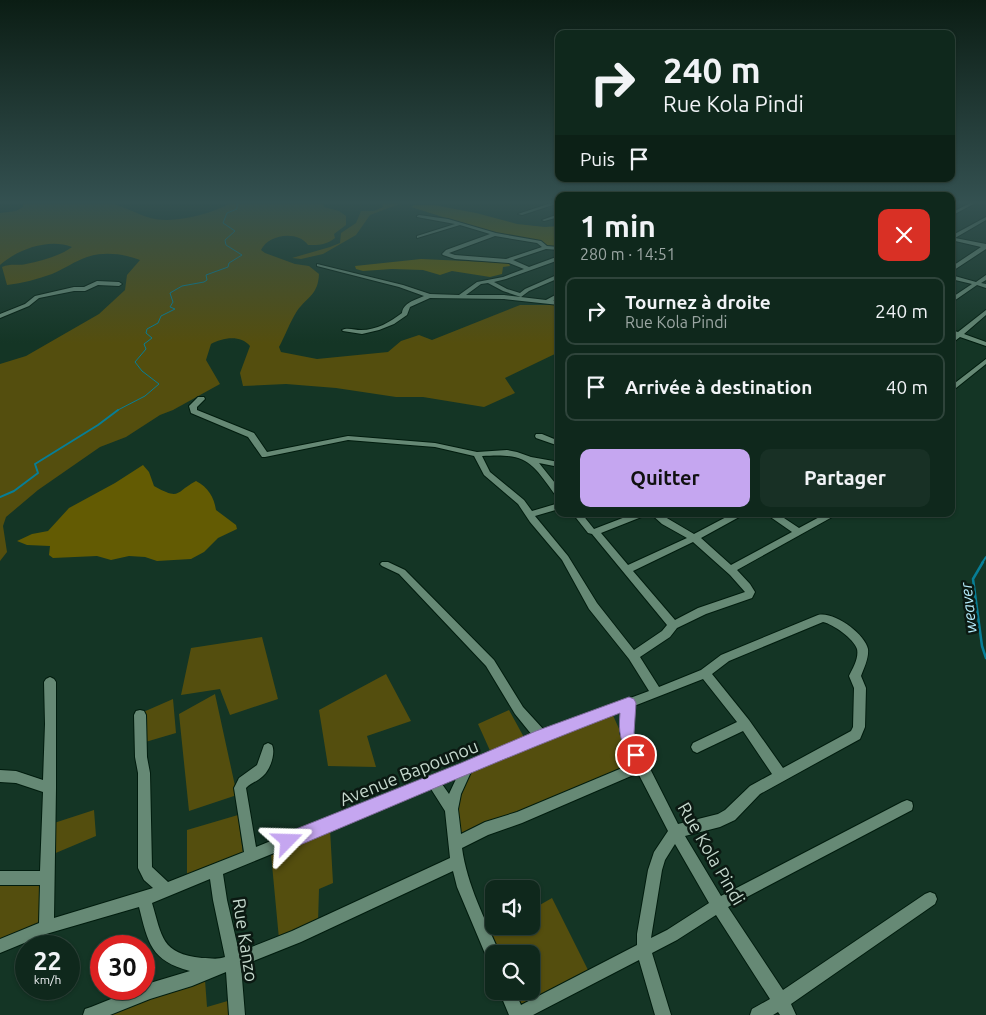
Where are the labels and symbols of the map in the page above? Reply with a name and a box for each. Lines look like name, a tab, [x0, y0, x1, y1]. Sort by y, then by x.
water label: weaver	[956, 581, 980, 634]
pin	[615, 734, 657, 776]
street label: Avenue Bapounou	[336, 735, 481, 809]
street label: Rue Kola Pindi	[674, 799, 749, 908]
position arrow	[261, 814, 313, 866]
street label: Rue Kanzo	[229, 896, 262, 983]
speed limit sign: 30	[90, 935, 155, 1000]

